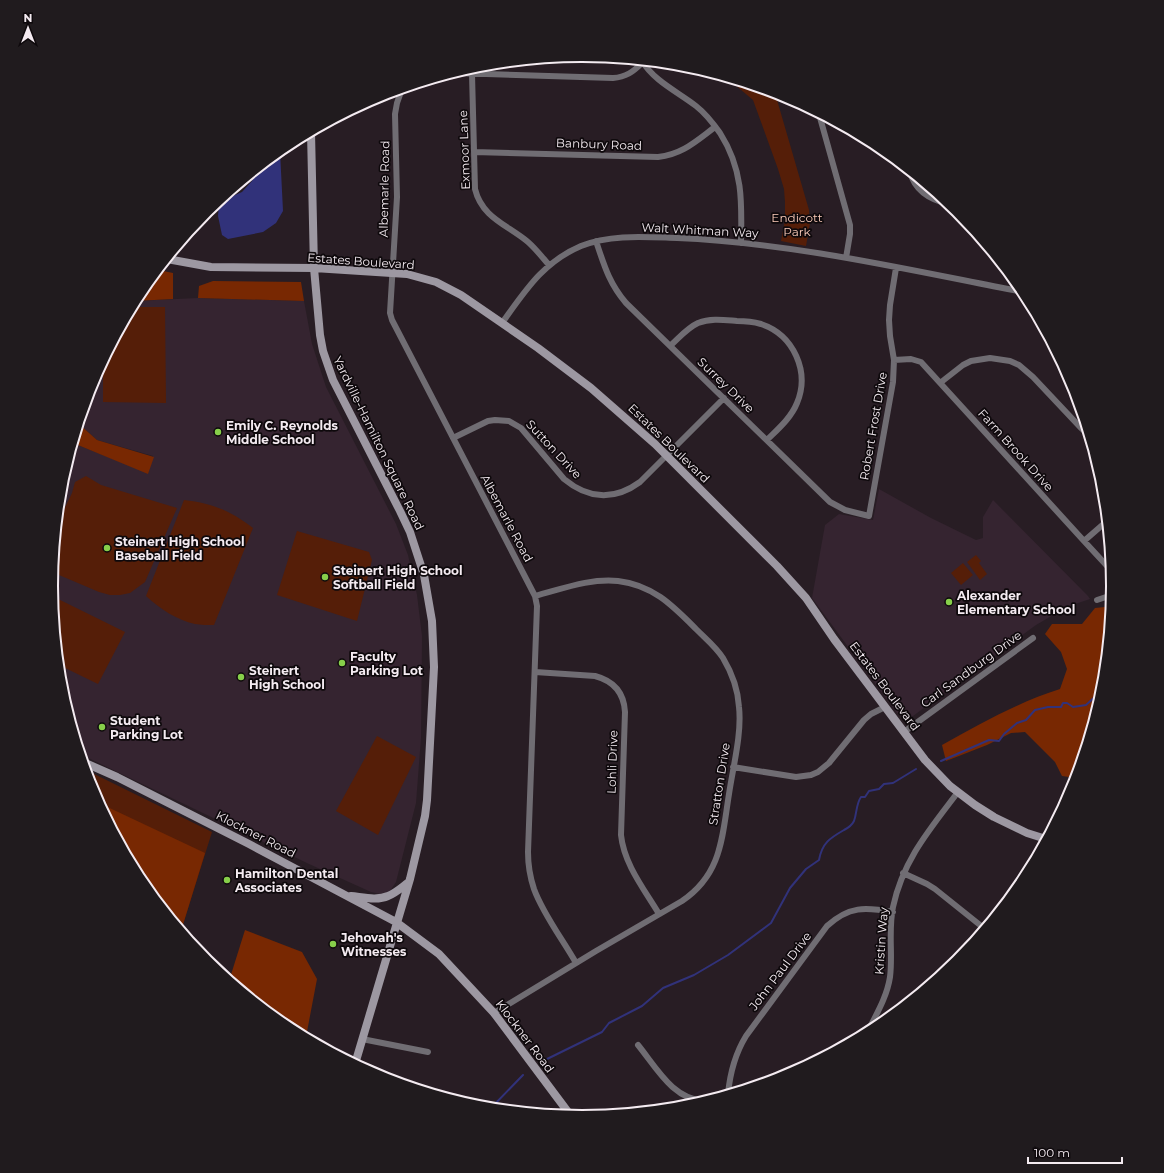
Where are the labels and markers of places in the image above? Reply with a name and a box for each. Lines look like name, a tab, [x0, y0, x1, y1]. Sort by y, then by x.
place label: Emily C. Reynolds Middle School	[226, 418, 338, 447]
marker: Emily C. Reynolds Middle School	[213, 427, 223, 437]
place label: Steinert High School Baseball Field	[115, 534, 245, 563]
marker: Steinert High School Baseball Field	[102, 543, 112, 553]
place label: Steinert High School Softball Field	[333, 563, 463, 592]
marker: Steinert High School Softball Field	[320, 572, 330, 582]
place label: Alexander Elementary School	[956, 588, 1075, 617]
marker: Alexander Elementary School	[944, 597, 954, 607]
place label: Faculty Parking Lot	[350, 649, 424, 678]
marker: Faculty Parking Lot	[337, 658, 347, 668]
place label: Steinert High School	[249, 663, 325, 692]
marker: Steinert High School	[236, 672, 246, 682]
place label: Student Parking Lot	[110, 713, 184, 742]
marker: Student Parking Lot	[97, 722, 107, 732]
place label: Hamilton Dental Associates	[234, 866, 338, 895]
marker: Hamilton Dental Associates	[222, 875, 232, 885]
place label: Jehovah's Witnesses	[340, 930, 407, 959]
marker: Jehovah's Witnesses	[328, 939, 338, 949]

